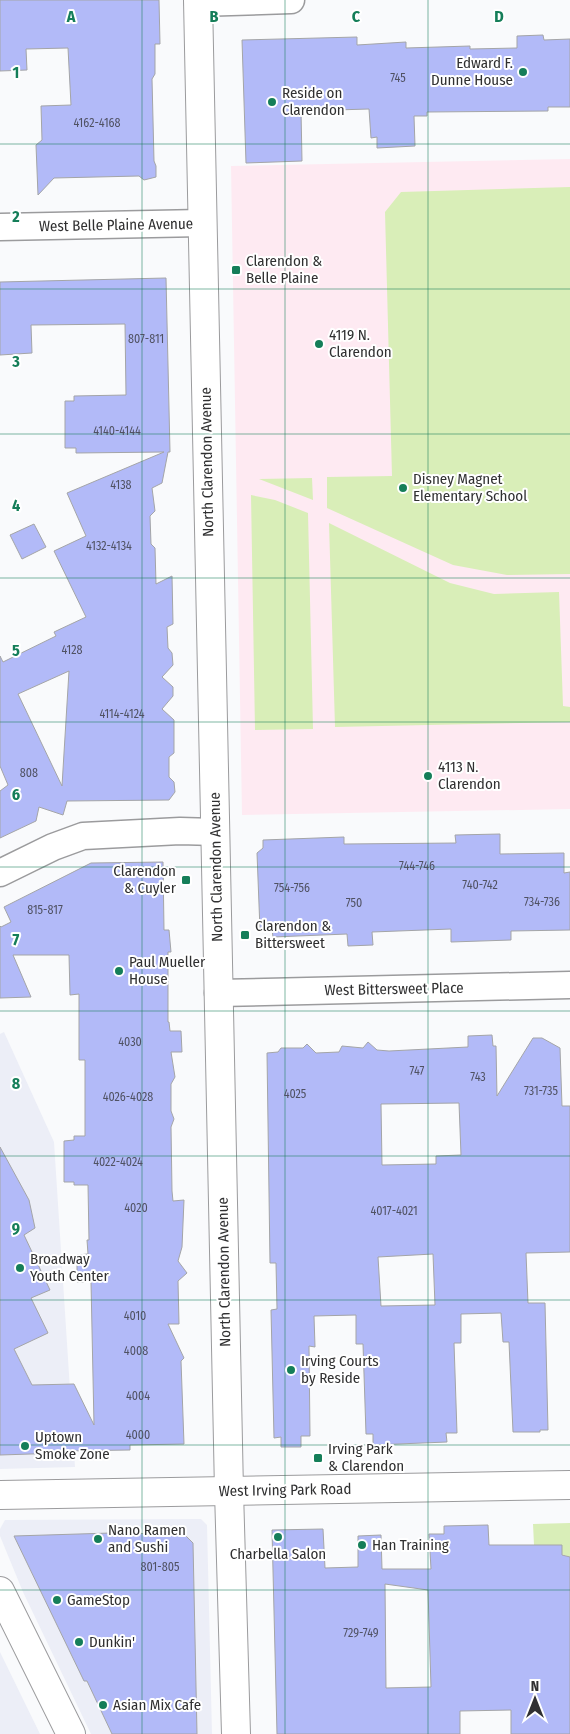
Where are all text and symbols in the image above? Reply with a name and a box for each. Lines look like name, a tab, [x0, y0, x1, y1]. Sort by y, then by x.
text: A	[66, 7, 76, 26]
text: B	[210, 7, 219, 26]
text: C	[352, 7, 361, 26]
text: D	[494, 7, 504, 26]
place label: Edward F. Dunne House	[431, 54, 513, 89]
text: 1	[13, 63, 19, 82]
marker: Edward F. Dunne House	[517, 66, 529, 78]
house number: 745	[390, 71, 406, 85]
place label: Reside on Clarendon	[282, 84, 345, 119]
marker: Reside on Clarendon	[266, 96, 278, 108]
house number: 4162-4168	[73, 116, 121, 130]
text: 2	[11, 207, 20, 226]
street label: West Belle Plaine Avenue	[39, 215, 193, 235]
place label: Clarendon & Belle Plaine	[246, 252, 322, 287]
marker: Clarendon & Belle Plaine	[230, 264, 242, 276]
place label: 4119 N. Clarendon	[329, 326, 392, 361]
house number: 807-811	[128, 332, 164, 346]
marker: 4119 N. Clarendon	[313, 338, 325, 350]
text: 3	[11, 352, 20, 371]
street label: North Clarendon Avenue	[197, 387, 217, 537]
house number: 4140-4144	[93, 424, 141, 438]
place label: Disney Magnet Elementary School	[413, 470, 527, 505]
house number: 4138	[110, 478, 132, 492]
marker: Disney Magnet Elementary School	[397, 482, 409, 494]
text: 4	[12, 496, 20, 515]
house number: 4132-4134	[86, 539, 132, 553]
text: 5	[12, 641, 20, 660]
house number: 4128	[61, 643, 83, 657]
house number: 4114-4124	[99, 707, 145, 721]
place label: 4113 N. Clarendon	[438, 758, 501, 793]
house number: 808	[20, 766, 38, 780]
marker: 4113 N. Clarendon	[422, 770, 434, 782]
text: 6	[12, 785, 20, 804]
street label: North Clarendon Avenue	[206, 792, 226, 942]
house number: 744-746	[399, 859, 435, 873]
place label: Clarendon & Cuyler	[113, 862, 177, 897]
marker: Clarendon & Cuyler	[180, 874, 192, 886]
house number: 740-742	[462, 878, 498, 892]
house number: 754-756	[274, 881, 310, 895]
house number: 734-736	[524, 895, 560, 909]
house number: 750	[346, 896, 362, 910]
house number: 815-817	[27, 903, 63, 917]
place label: Clarendon & Bittersweet	[255, 917, 331, 952]
marker: Clarendon & Bittersweet	[239, 929, 251, 941]
text: 7	[13, 930, 20, 949]
place label: Paul Mueller House	[129, 953, 206, 988]
marker: Paul Mueller House	[113, 965, 125, 977]
street label: West Bittersweet Place	[324, 979, 464, 999]
house number: 4030	[118, 1035, 142, 1049]
house number: 747	[410, 1064, 425, 1078]
house number: 743	[470, 1070, 486, 1084]
text: 8	[12, 1074, 21, 1093]
house number: 731-735	[524, 1084, 558, 1098]
house number: 4025	[284, 1087, 307, 1101]
house number: 4026-4028	[103, 1090, 153, 1104]
house number: 4022-4024	[93, 1155, 143, 1169]
street label: North Clarendon Avenue	[214, 1197, 234, 1347]
house number: 4020	[124, 1201, 148, 1215]
house number: 4017-4021	[370, 1204, 418, 1218]
text: 9	[12, 1219, 20, 1238]
place label: Broadway Youth Center	[30, 1250, 109, 1285]
marker: Broadway Youth Center	[14, 1262, 26, 1274]
house number: 4010	[124, 1309, 146, 1323]
house number: 4008	[124, 1344, 148, 1358]
place label: Irving Courts by Reside	[301, 1352, 379, 1387]
marker: Irving Courts by Reside	[285, 1364, 297, 1376]
house number: 4004	[126, 1389, 150, 1403]
place label: Uptown Smoke Zone	[35, 1428, 110, 1463]
house number: 4000	[126, 1428, 150, 1442]
marker: Uptown Smoke Zone	[19, 1440, 31, 1452]
place label: Irving Park & Clarendon	[328, 1440, 404, 1475]
marker: Irving Park & Clarendon	[312, 1452, 324, 1464]
street label: West Irving Park Road	[219, 1480, 351, 1500]
place label: Nano Ramen and Sushi	[108, 1521, 186, 1556]
marker: Charbella Salon	[272, 1531, 284, 1543]
marker: Nano Ramen and Sushi	[92, 1533, 104, 1545]
place label: Han Training	[372, 1536, 449, 1554]
marker: Han Training	[356, 1539, 368, 1551]
place label: Charbella Salon	[230, 1545, 326, 1563]
house number: 801-805	[141, 1560, 180, 1574]
place label: GameStop	[67, 1591, 130, 1609]
marker: GameStop	[51, 1594, 63, 1606]
house number: 729-749	[343, 1626, 379, 1640]
place label: Dunkin'	[89, 1633, 135, 1651]
marker: Dunkin'	[73, 1636, 85, 1648]
north arrow	[510, 1674, 560, 1724]
text: N	[531, 1678, 539, 1695]
place label: Asian Mix Cafe	[113, 1696, 201, 1714]
marker: Asian Mix Cafe	[97, 1699, 109, 1711]

